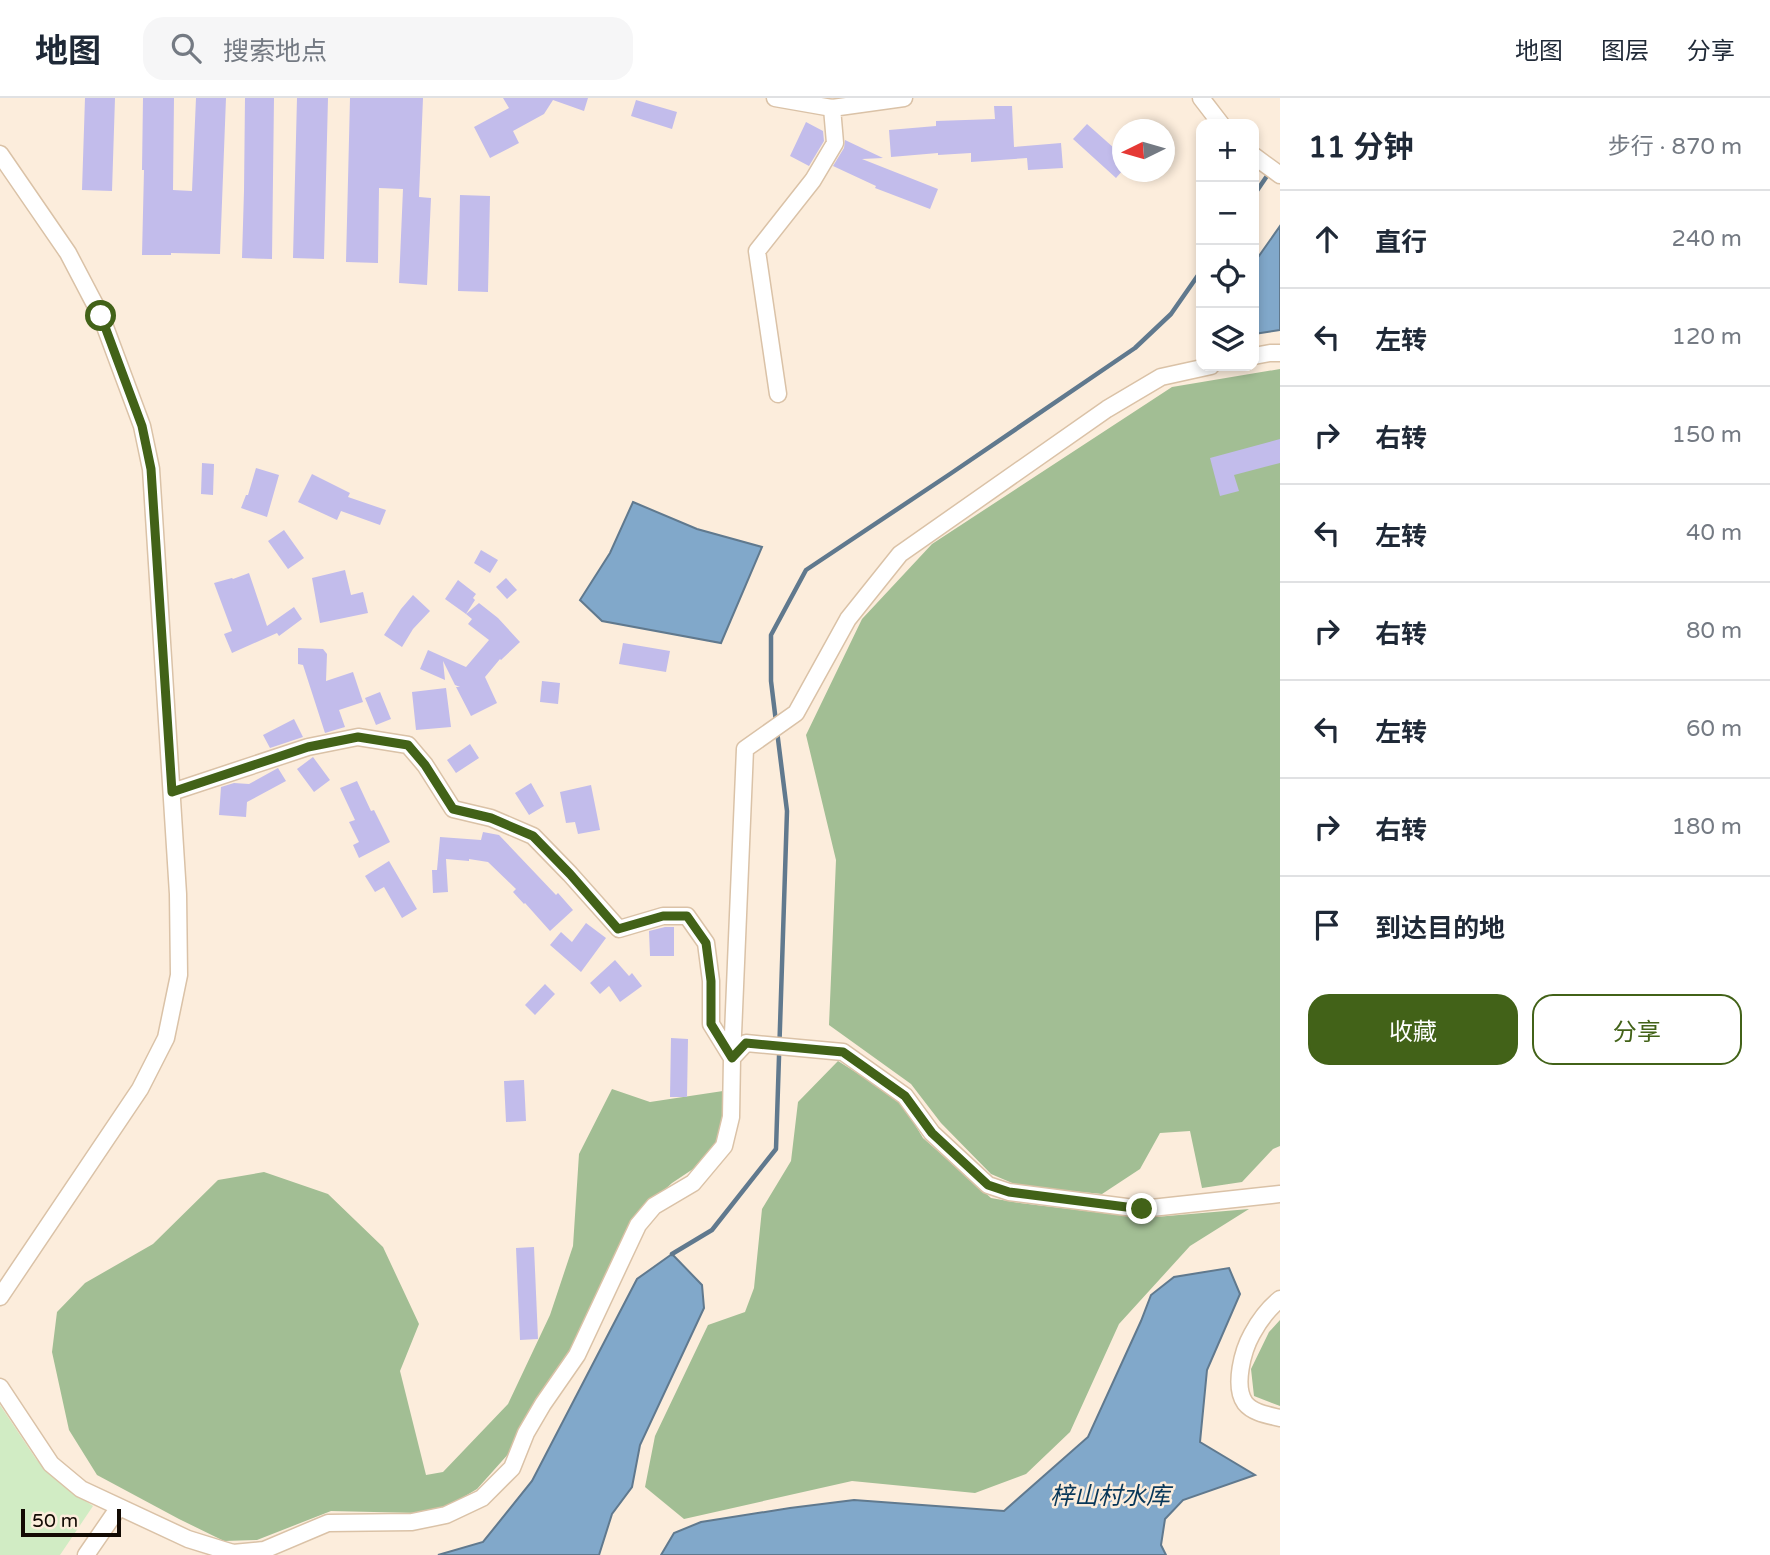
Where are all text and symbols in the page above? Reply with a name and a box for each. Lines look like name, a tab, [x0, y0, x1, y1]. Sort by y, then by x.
search box	[143, 17, 633, 80]
icon: search	[167, 29, 205, 67]
text: 地图	[35, 32, 101, 71]
text: 搜索地点	[223, 36, 327, 67]
text: 地图	[1515, 37, 1563, 66]
text: 图层	[1601, 37, 1649, 66]
text: 分享	[1687, 37, 1735, 66]
north arrow	[1112, 119, 1175, 182]
map controls	[1196, 119, 1259, 371]
button: +	[1196, 119, 1259, 182]
text: 11 分钟	[1308, 129, 1413, 166]
text: 步行 · 870 m	[1608, 133, 1742, 161]
button: −	[1196, 182, 1259, 245]
icon: ahead	[1308, 220, 1346, 258]
text: 240 m	[1672, 225, 1742, 253]
text: 直行	[1375, 227, 1427, 258]
button: locate	[1196, 245, 1259, 308]
route start	[85, 300, 116, 331]
button: layers	[1196, 308, 1259, 371]
icon: left	[1308, 318, 1346, 356]
text: 120 m	[1672, 323, 1742, 351]
text: 左转	[1375, 325, 1427, 356]
icon: right	[1308, 416, 1346, 454]
text: 150 m	[1672, 421, 1742, 449]
text: 右转	[1375, 423, 1427, 454]
icon: left	[1308, 514, 1346, 552]
text: 40 m	[1686, 519, 1742, 547]
text: 左转	[1375, 521, 1427, 552]
icon: right	[1308, 612, 1346, 650]
text: 80 m	[1686, 617, 1742, 645]
text: 右转	[1375, 619, 1427, 650]
icon: left	[1308, 710, 1346, 748]
text: 60 m	[1686, 715, 1742, 743]
text: 左转	[1375, 717, 1427, 748]
icon: right	[1308, 808, 1346, 846]
text: 180 m	[1672, 813, 1742, 841]
text: 右转	[1375, 815, 1427, 846]
icon: arrive	[1308, 906, 1346, 944]
text: 到达目的地	[1375, 913, 1505, 944]
button: 收藏	[1308, 994, 1518, 1065]
button: 分享	[1532, 994, 1742, 1065]
route end	[1126, 1193, 1157, 1224]
water label: 梓山村水库	[1050, 1482, 1174, 1511]
scale bar	[21, 1506, 121, 1538]
text: 50 m	[32, 1510, 78, 1532]

